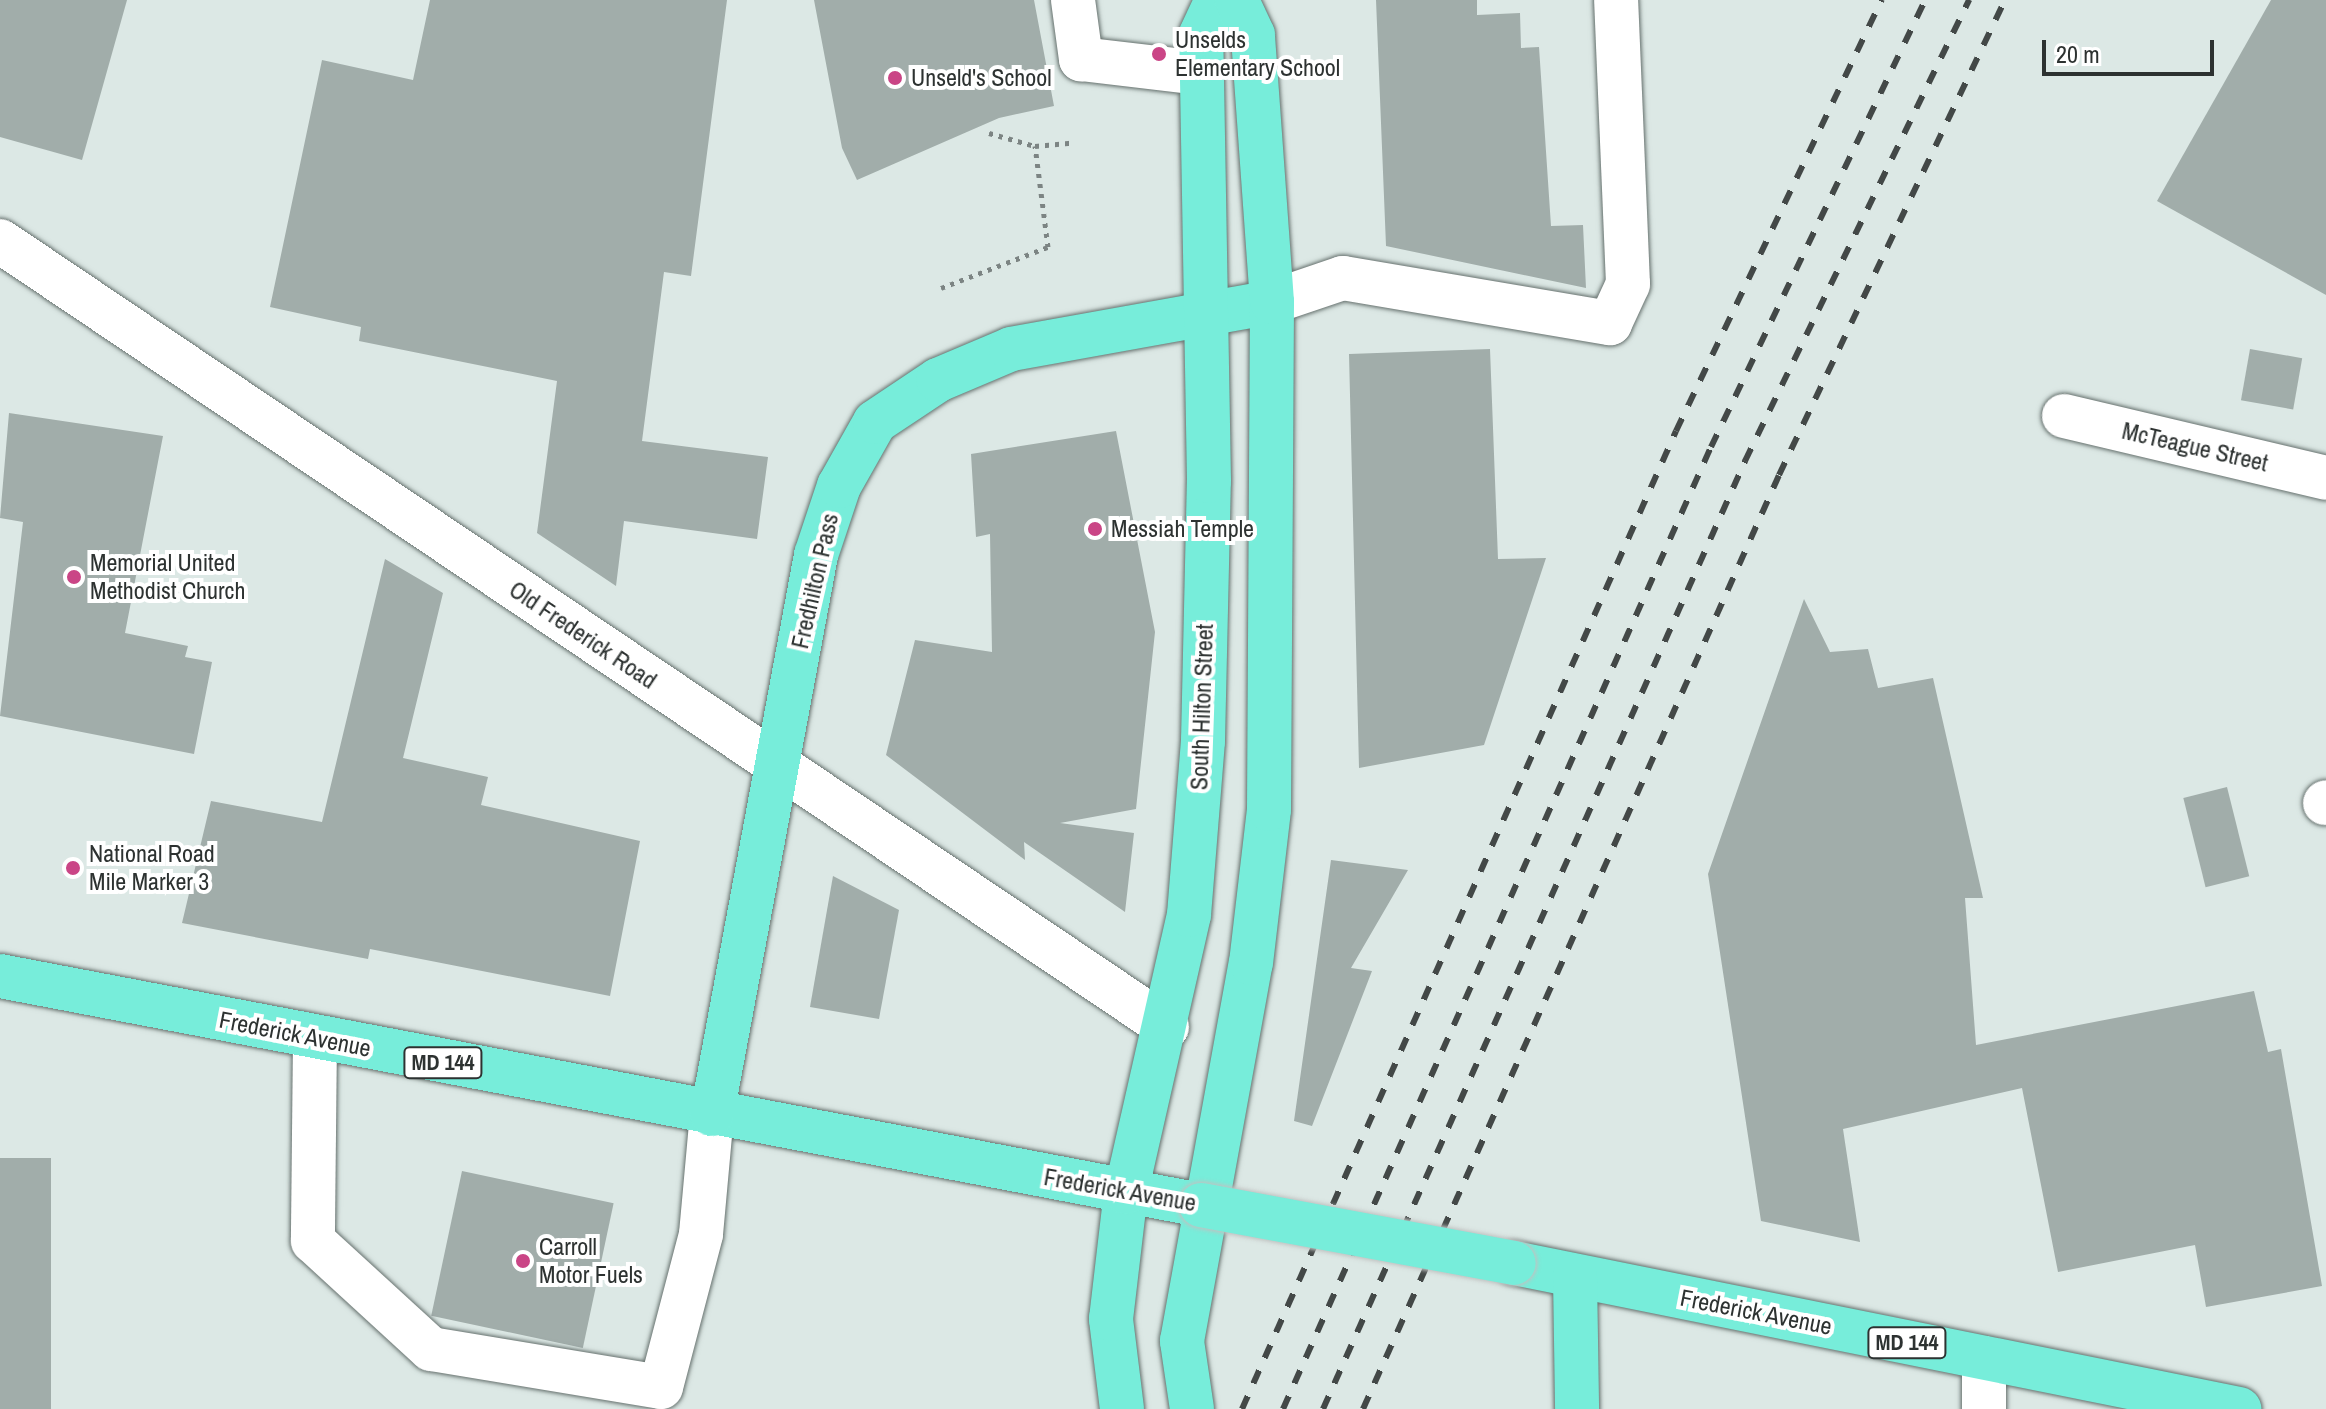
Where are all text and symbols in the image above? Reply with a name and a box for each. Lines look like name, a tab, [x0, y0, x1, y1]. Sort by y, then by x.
scale bar	[2046, 24, 2218, 74]
place label: Unselds Elementary School	[1175, 26, 1340, 82]
text: 20 m	[2056, 38, 2100, 70]
marker: Unselds Elementary School	[1150, 45, 1168, 63]
place label: Unseld's School	[911, 64, 1051, 92]
marker: Unseld's School	[886, 69, 904, 87]
street label: McTeague Street	[2119, 416, 2271, 478]
street label: Fredhilton Pass	[785, 511, 845, 651]
place label: Messiah Temple	[1111, 515, 1254, 543]
marker: Messiah Temple	[1086, 520, 1104, 538]
place label: Memorial United Methodist Church	[90, 549, 245, 605]
marker: Memorial United Methodist Church	[65, 568, 83, 586]
street label: Old Frederick Road	[504, 575, 662, 695]
street label: South Hilton Street	[1185, 623, 1219, 791]
place label: National Road Mile Marker 3	[89, 840, 215, 896]
marker: National Road Mile Marker 3	[64, 859, 82, 877]
street label: Frederick Avenue	[216, 1005, 374, 1063]
road number: MD 144	[403, 1045, 483, 1081]
street label: Frederick Avenue	[1041, 1162, 1199, 1218]
place label: Carroll Motor Fuels	[539, 1233, 643, 1289]
marker: Carroll Motor Fuels	[514, 1252, 532, 1270]
street label: Frederick Avenue	[1677, 1283, 1835, 1341]
road number: MD 144	[1867, 1325, 1947, 1361]

